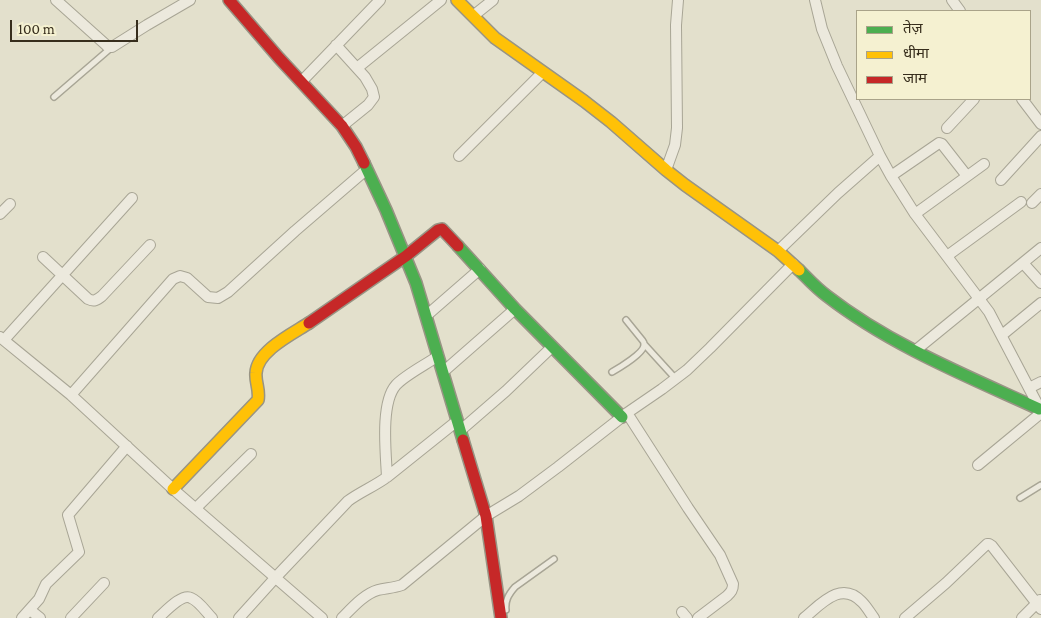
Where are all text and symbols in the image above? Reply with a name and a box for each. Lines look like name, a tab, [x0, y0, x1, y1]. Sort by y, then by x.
scale bar	[12, 10, 140, 42]
legend	[856, 10, 1031, 100]
text: तेज़	[903, 20, 923, 36]
text: 100 m	[18, 21, 55, 37]
text: धीमा	[903, 45, 929, 61]
text: जाम	[903, 70, 927, 86]

